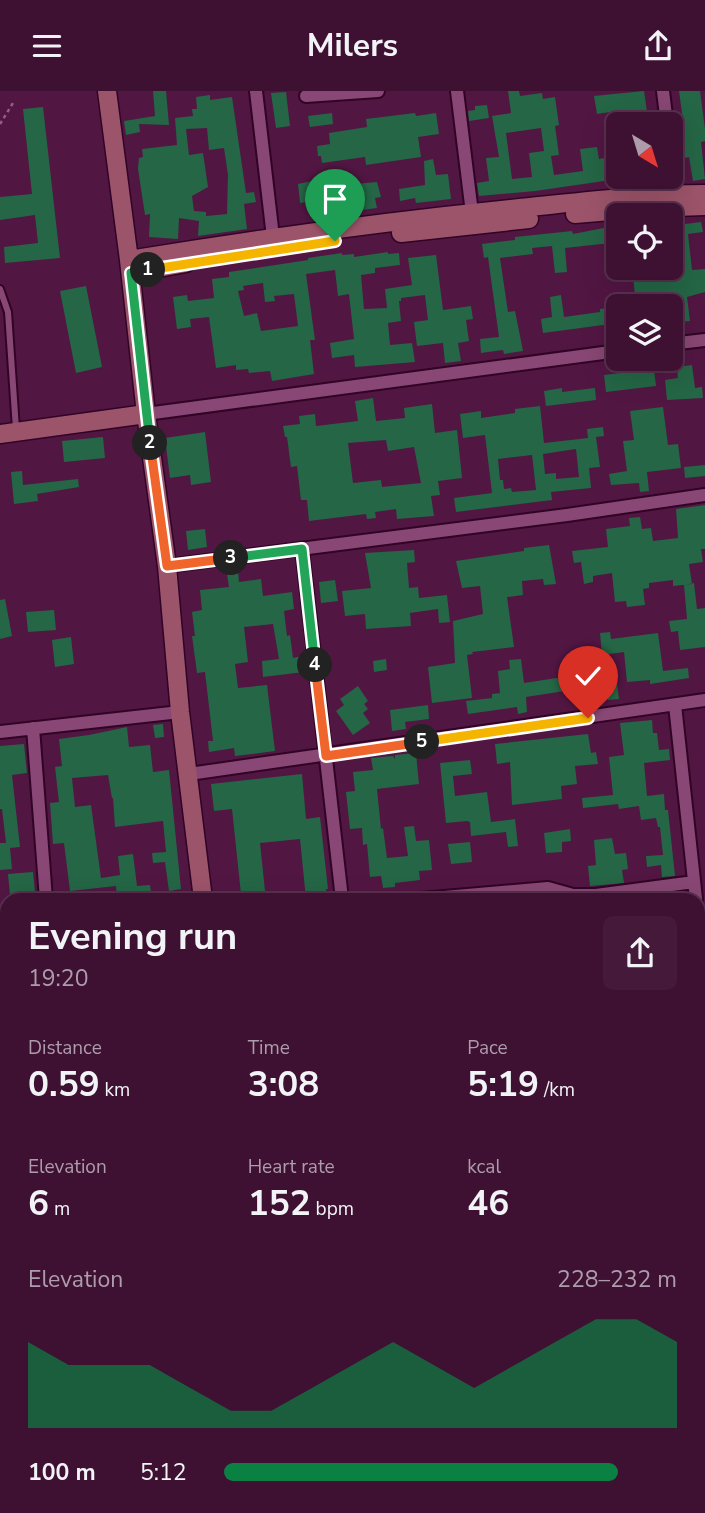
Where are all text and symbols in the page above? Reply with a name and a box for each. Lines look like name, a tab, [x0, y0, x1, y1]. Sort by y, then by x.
text: Milers	[307, 24, 398, 67]
icon: menu	[28, 27, 66, 65]
icon: share	[639, 27, 677, 65]
north arrow	[606, 112, 682, 189]
map controls	[606, 112, 683, 371]
pin	[305, 169, 365, 241]
icon: arrive	[316, 180, 354, 218]
button: locate	[606, 203, 683, 280]
pin: 1	[130, 253, 166, 287]
text: 1	[142, 256, 153, 282]
button: layers	[606, 294, 683, 371]
pin: 2	[132, 425, 168, 461]
text: 2	[144, 429, 155, 455]
pin: 3	[214, 540, 248, 575]
text: 3	[225, 544, 236, 570]
pin	[558, 646, 618, 718]
pin: 4	[298, 647, 332, 683]
text: 4	[309, 651, 320, 677]
icon: check	[569, 657, 607, 695]
pin: 5	[404, 725, 440, 759]
text: 5	[416, 728, 427, 754]
text: Evening run	[28, 911, 237, 962]
button: share	[603, 916, 677, 990]
text: 19:20	[28, 963, 88, 994]
text: Distance	[28, 1035, 102, 1061]
text: Time	[248, 1035, 290, 1061]
text: Pace	[467, 1035, 508, 1061]
text: 0.59	[28, 1061, 100, 1108]
text: 3:08	[248, 1061, 319, 1108]
text: 5:19	[467, 1061, 539, 1108]
text: km	[100, 1077, 130, 1103]
text: /km	[539, 1077, 575, 1103]
text: Elevation	[28, 1154, 107, 1180]
text: Heart rate	[248, 1154, 335, 1180]
text: kcal	[467, 1154, 501, 1180]
text: 6	[28, 1180, 49, 1227]
text: 152	[248, 1180, 311, 1227]
text: 46	[467, 1180, 509, 1227]
text: m	[49, 1196, 70, 1222]
text: bpm	[311, 1196, 354, 1222]
text: Elevation	[28, 1264, 123, 1295]
text: 228–232 m	[557, 1264, 677, 1295]
text: 100 m	[28, 1457, 96, 1488]
text: 5:12	[140, 1457, 187, 1488]

